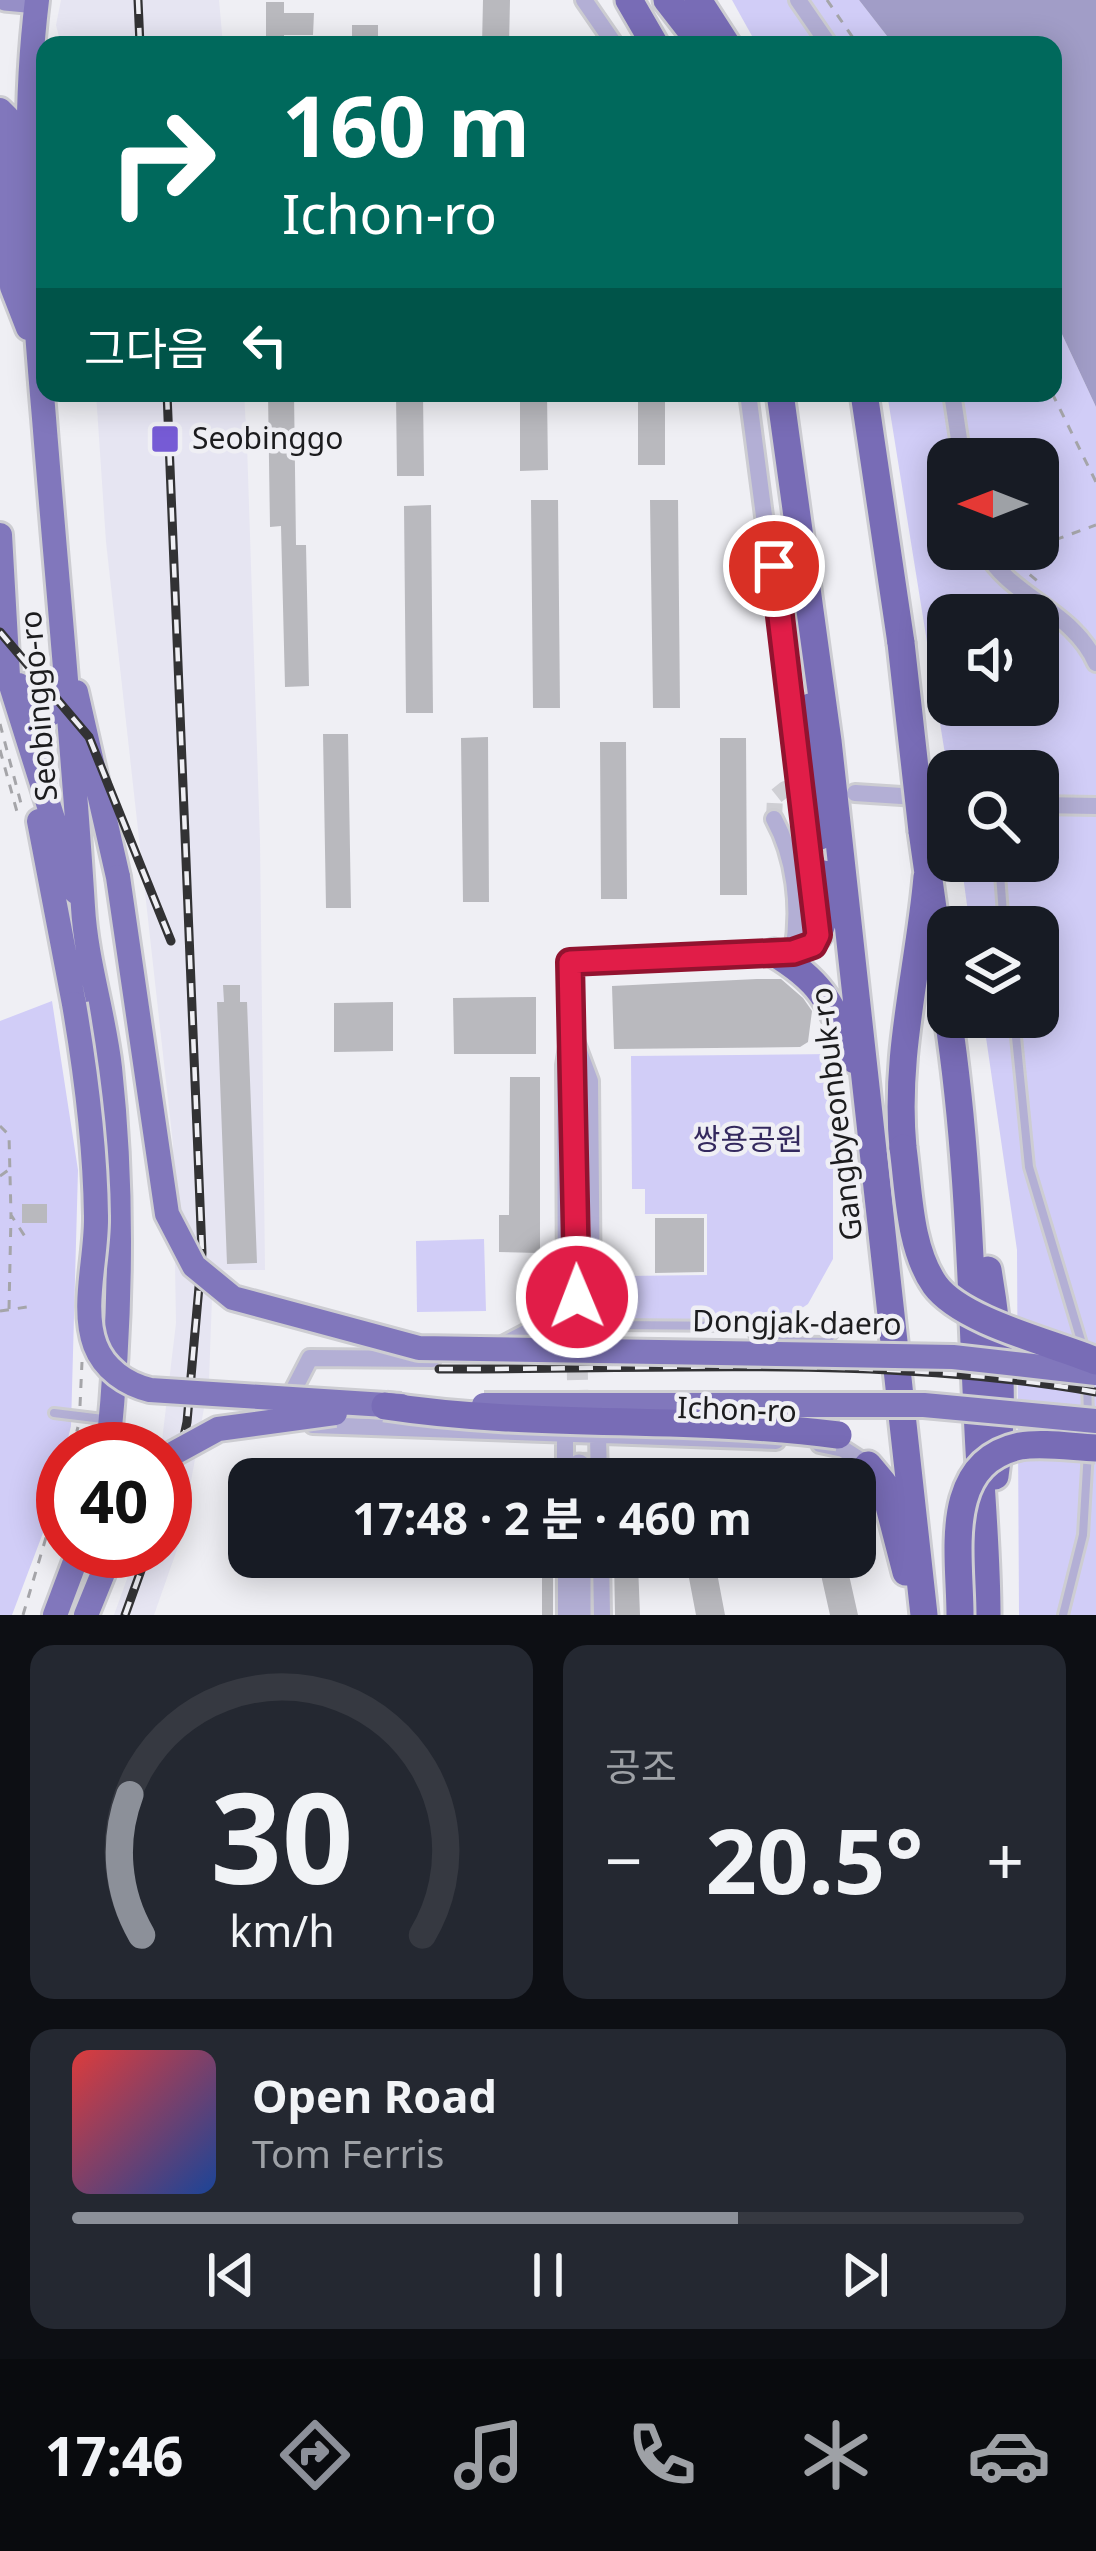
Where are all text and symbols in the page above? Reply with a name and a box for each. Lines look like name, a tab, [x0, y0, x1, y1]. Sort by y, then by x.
text: 160 m	[282, 67, 530, 182]
icon: right	[84, 84, 240, 240]
text: Ichon-ro	[282, 176, 497, 250]
icon: left	[232, 312, 298, 378]
text: 그다음	[84, 317, 208, 378]
place label: Seobinggo	[192, 417, 343, 458]
marker: Seobinggo	[149, 423, 181, 455]
north arrow	[927, 438, 1059, 570]
map controls	[927, 438, 1059, 1038]
pin	[723, 515, 825, 617]
icon: arrive	[741, 533, 807, 599]
button: sound	[927, 594, 1059, 726]
street label: Seobinggo-ro	[9, 609, 66, 803]
button: search	[927, 750, 1059, 882]
button: layers	[927, 906, 1059, 1038]
street label: Gangbyeonbuk-ro	[800, 985, 871, 1243]
park label: 쌍용공원	[693, 1118, 803, 1159]
position arrow	[514, 1234, 640, 1360]
street label: Dongjak-daero	[692, 1299, 902, 1344]
street label: Ichon-ro	[677, 1386, 797, 1431]
speed limit sign: 40	[36, 1422, 192, 1578]
text: 17:48 · 2 분 · 460 m	[352, 1487, 752, 1548]
text: 공조	[605, 1739, 677, 1792]
text: 30	[210, 1751, 353, 1921]
text: 20.5°	[706, 1798, 923, 1920]
text: −	[605, 1814, 643, 1904]
text: +	[986, 1814, 1024, 1904]
text: km/h	[229, 1901, 334, 1960]
text: Open Road	[252, 2065, 497, 2126]
text: Tom Ferris	[252, 2126, 444, 2179]
icon: previous	[198, 2242, 264, 2308]
icon: pause	[515, 2242, 581, 2308]
icon: next	[832, 2242, 898, 2308]
icon: directions	[273, 2413, 357, 2497]
icon: music	[447, 2413, 531, 2497]
icon: phone	[620, 2413, 704, 2497]
icon: climate	[794, 2413, 878, 2497]
icon: car	[967, 2413, 1051, 2497]
text: 17:46	[45, 2418, 184, 2492]

